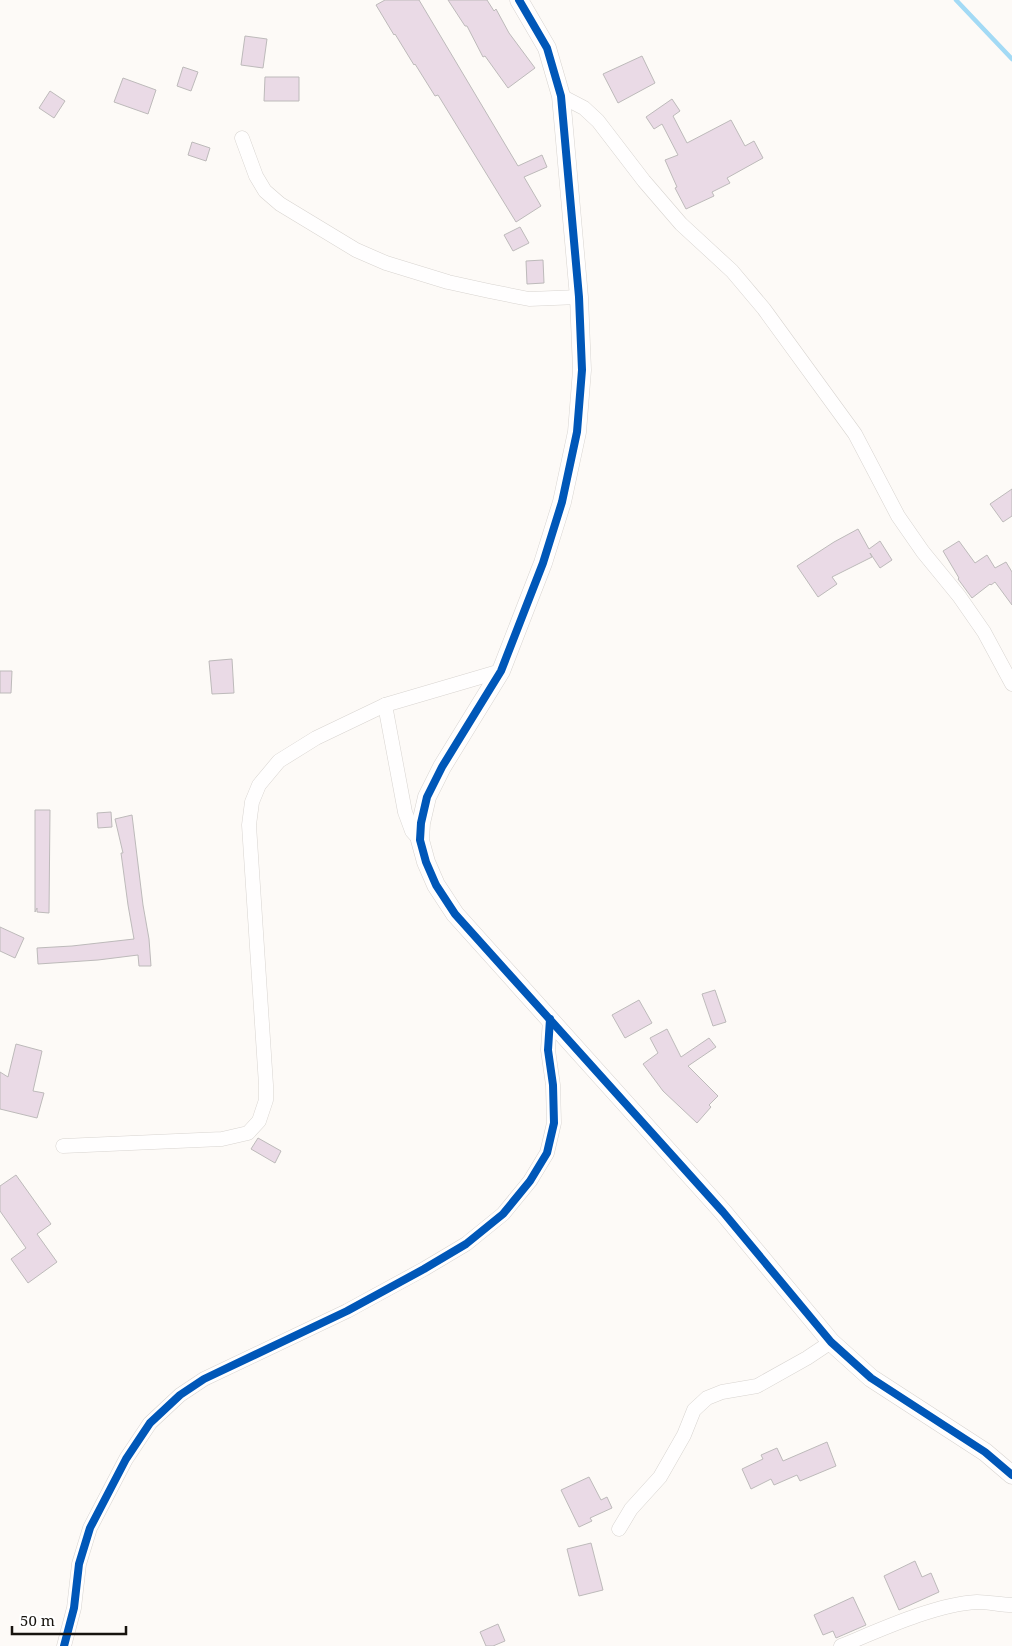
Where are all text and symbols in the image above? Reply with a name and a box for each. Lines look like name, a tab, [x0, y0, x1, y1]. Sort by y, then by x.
scale bar	[12, 1604, 126, 1636]
text: 50 m	[20, 1610, 55, 1630]

